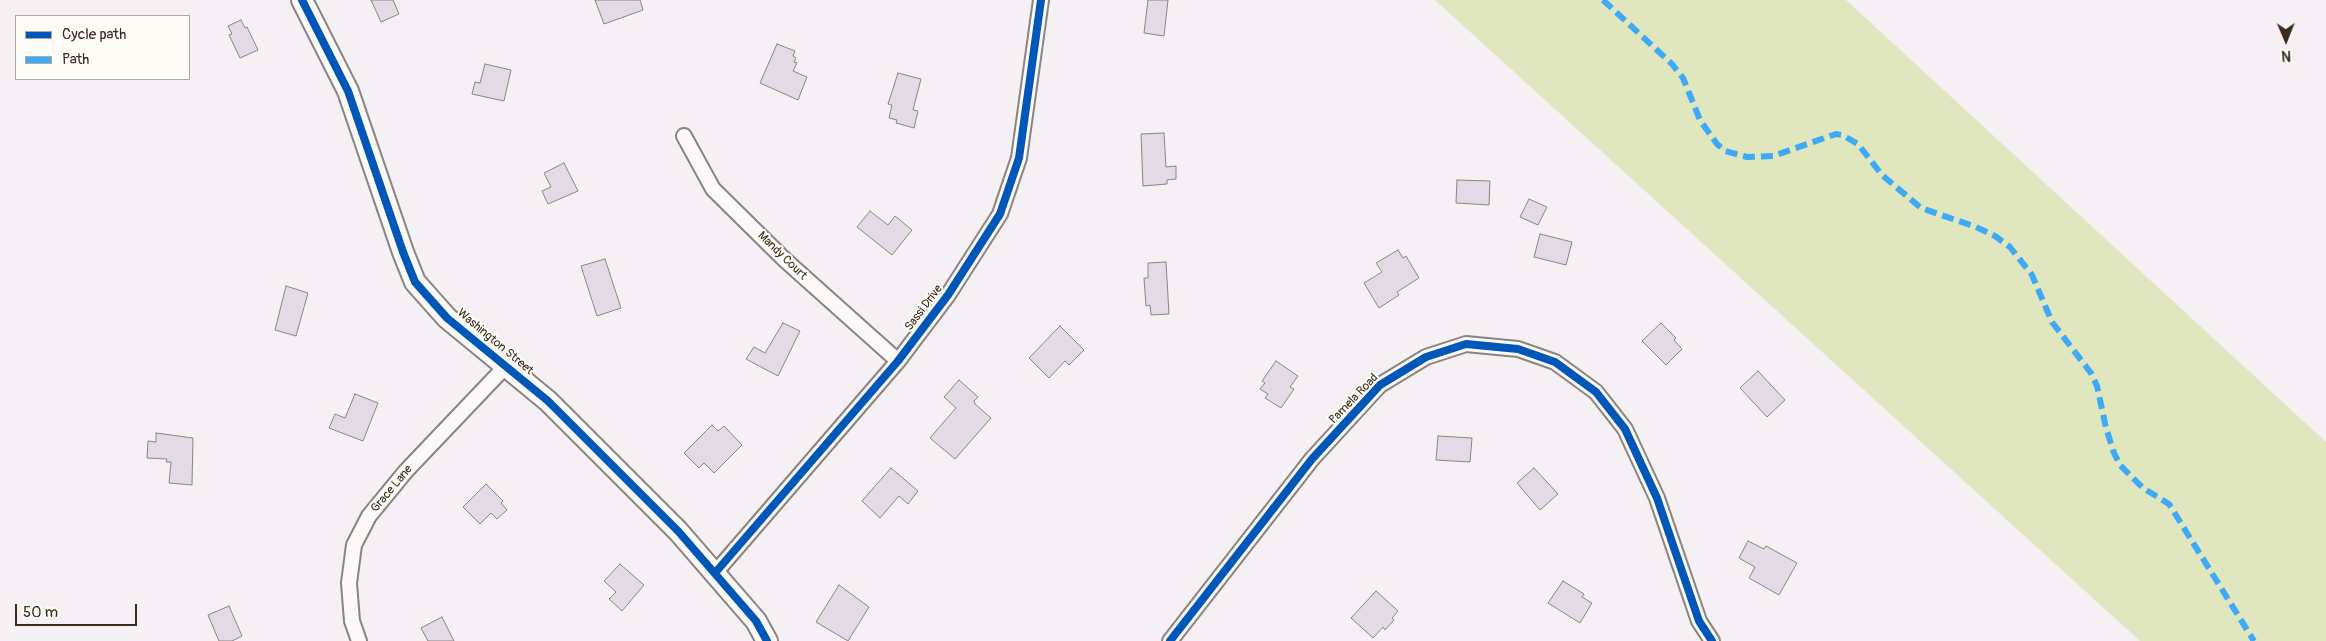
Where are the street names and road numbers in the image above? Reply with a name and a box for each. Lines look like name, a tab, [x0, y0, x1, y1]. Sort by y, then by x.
street label: Mandy Court	[754, 229, 810, 283]
street label: Sassi Drive	[902, 282, 946, 334]
street label: Washington Street	[454, 306, 536, 378]
street label: Pamela Road	[1327, 371, 1381, 427]
street label: Grace Lane	[368, 462, 416, 516]

